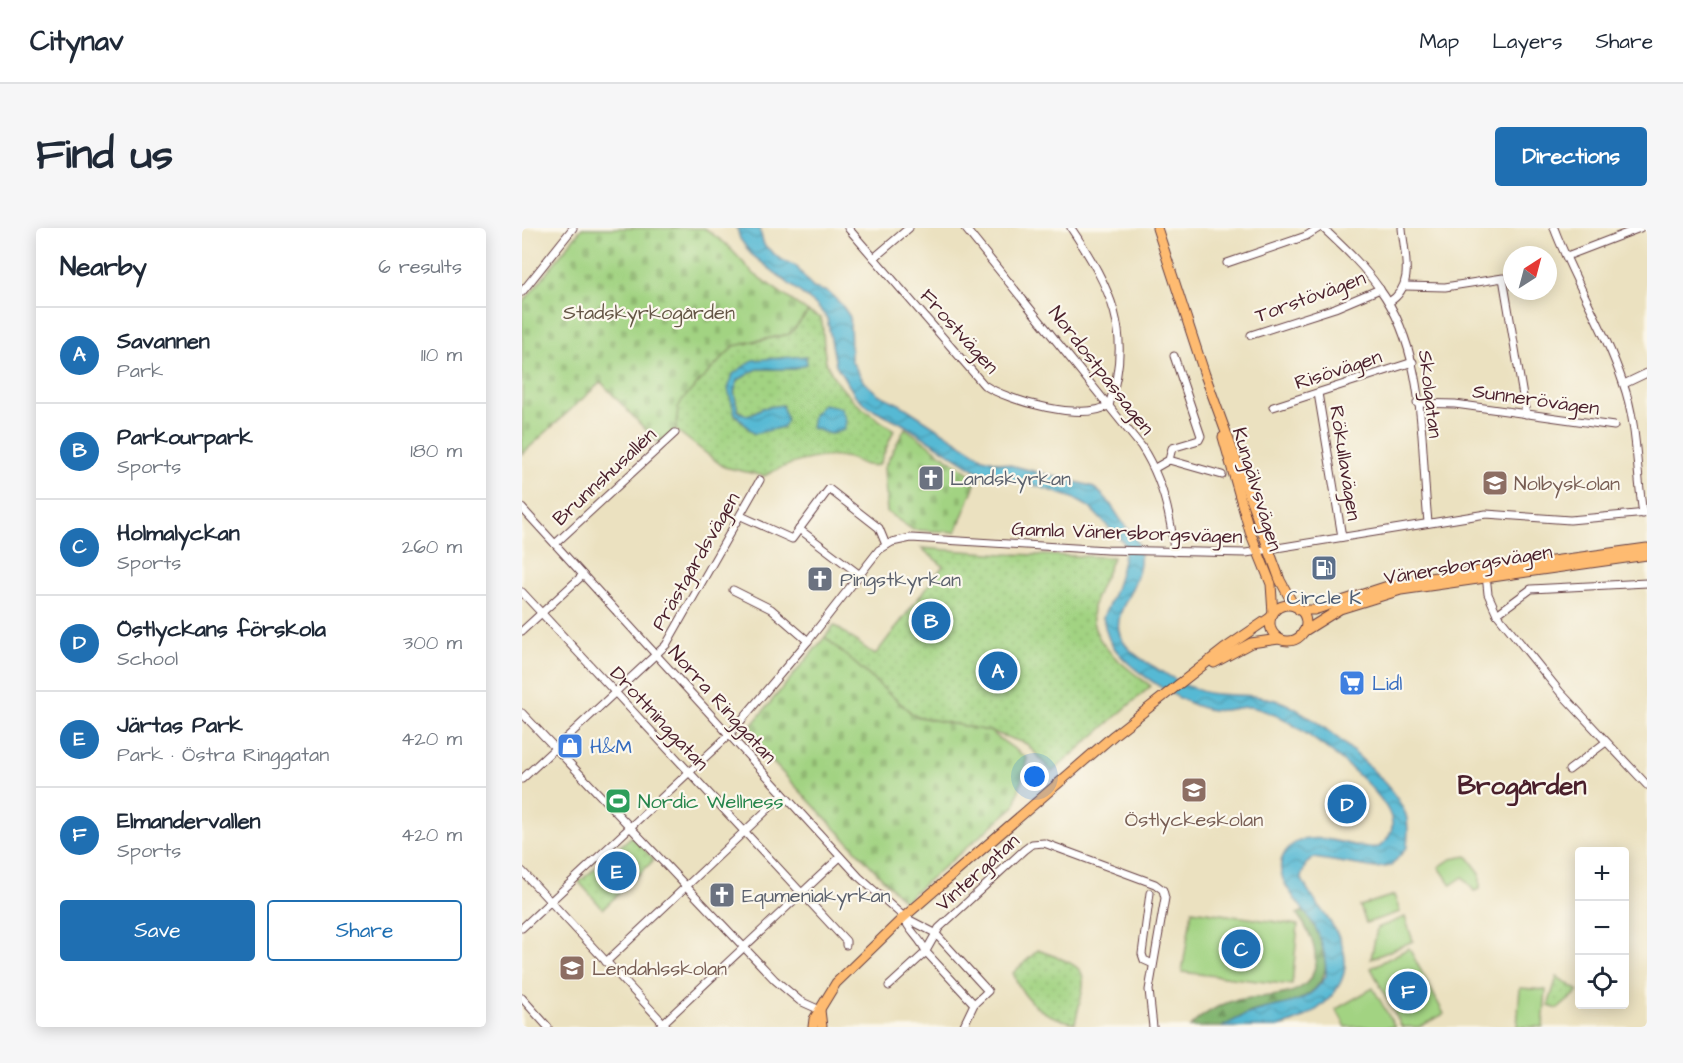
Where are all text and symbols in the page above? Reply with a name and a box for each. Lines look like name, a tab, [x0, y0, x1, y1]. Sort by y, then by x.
text: Citynav	[30, 22, 124, 61]
text: Map	[1419, 27, 1459, 56]
text: Layers	[1492, 27, 1562, 56]
text: Share	[1595, 27, 1653, 56]
text: Find us	[36, 127, 173, 185]
button: Directions	[1495, 127, 1647, 186]
north arrow	[1503, 246, 1557, 300]
text: Nearby	[60, 249, 147, 285]
text: 6 results	[378, 253, 462, 281]
street label: Torstövägen	[1251, 264, 1370, 331]
street label: Frostvägen	[913, 283, 1005, 381]
park label: Stadskyrkogården	[563, 299, 735, 328]
street label: Nordostpassagen	[1041, 300, 1161, 442]
text: Savannen	[117, 326, 210, 357]
text: A	[73, 341, 86, 369]
text: 110 m	[421, 341, 462, 369]
street label: Risövägen	[1291, 343, 1386, 398]
street label: Skolgatan	[1410, 349, 1449, 440]
text: Park	[117, 357, 163, 385]
street label: Sunnerövägen	[1470, 377, 1601, 424]
street label: Rökullavägen	[1321, 404, 1368, 523]
street label: Brunnshusallén	[547, 421, 663, 532]
text: Parkourpark	[117, 422, 253, 453]
street label: Kungälvsvägen	[1224, 424, 1289, 555]
text: B	[72, 437, 87, 465]
text: 180 m	[410, 437, 462, 465]
text: Sports	[117, 453, 181, 481]
church icon: Landskyrkan	[916, 463, 946, 493]
place label: Landskyrkan	[950, 465, 1071, 494]
school or university icon: Nolbyskolan	[1480, 468, 1510, 498]
place label: Nolbyskolan	[1514, 470, 1620, 499]
street label: Prästgårdsvägen	[645, 487, 748, 636]
street label: Gamla Vänersborgsvägen	[1011, 515, 1243, 552]
text: Holmalyckan	[117, 518, 240, 549]
text: C	[72, 533, 87, 561]
text: 260 m	[402, 533, 462, 561]
street label: Vänersborgsvägen	[1382, 538, 1555, 593]
text: Sports	[117, 549, 181, 577]
fuel station icon: Circle K	[1309, 553, 1339, 583]
church icon: Pingstkyrkan	[805, 564, 835, 594]
place label: Pingstkyrkan	[840, 566, 961, 595]
place label: Circle K	[1287, 584, 1361, 612]
pin: B	[912, 598, 950, 644]
text: Östlyckans förskola	[117, 614, 326, 645]
text: D	[73, 629, 86, 657]
text: 300 m	[403, 629, 462, 657]
street label: Norra Ringgatan	[661, 639, 783, 771]
text: School	[117, 645, 178, 673]
pin: A	[978, 648, 1018, 694]
street label: Drottninggatan	[603, 660, 715, 778]
supermarket icon: Lidl	[1337, 668, 1367, 698]
place label: Lidl	[1372, 670, 1402, 698]
text: Järtas Park	[117, 710, 243, 741]
text: E	[74, 725, 85, 753]
text: 420 m	[401, 725, 462, 753]
shop icon: H&M	[555, 731, 585, 761]
place label: H&M	[590, 733, 632, 761]
text: Park · Östra Ringgatan	[117, 741, 329, 769]
your location	[1020, 762, 1049, 791]
district label: Brogården	[1458, 768, 1586, 807]
school or university icon: Östlyckeskolan	[1179, 775, 1209, 805]
pin: D	[1328, 782, 1366, 826]
sports icon: Nordic Wellness	[603, 786, 633, 816]
place label: Nordic Wellness	[638, 788, 784, 816]
text: Elmandervallen	[117, 806, 261, 837]
place label: Östlyckeskolan	[1125, 806, 1263, 835]
text: F	[73, 821, 86, 849]
text: 420 m	[401, 821, 462, 849]
street label: Vintergatan	[930, 827, 1026, 919]
text: Sports	[117, 837, 181, 865]
map controls	[1575, 847, 1629, 1009]
button: +	[1575, 847, 1629, 901]
pin: E	[598, 848, 637, 894]
church icon: Equmeniakyrkan	[707, 880, 737, 910]
place label: Equmeniakyrkan	[742, 882, 891, 911]
button: Save	[60, 900, 255, 961]
button: Share	[267, 900, 462, 961]
button: −	[1575, 901, 1629, 955]
pin: C	[1222, 926, 1260, 972]
school or university icon: Lendahlsskolan	[557, 953, 587, 983]
place label: Lendahlsskolan	[592, 955, 727, 983]
button: locate	[1575, 955, 1629, 1009]
pin: F	[1388, 968, 1428, 1014]

